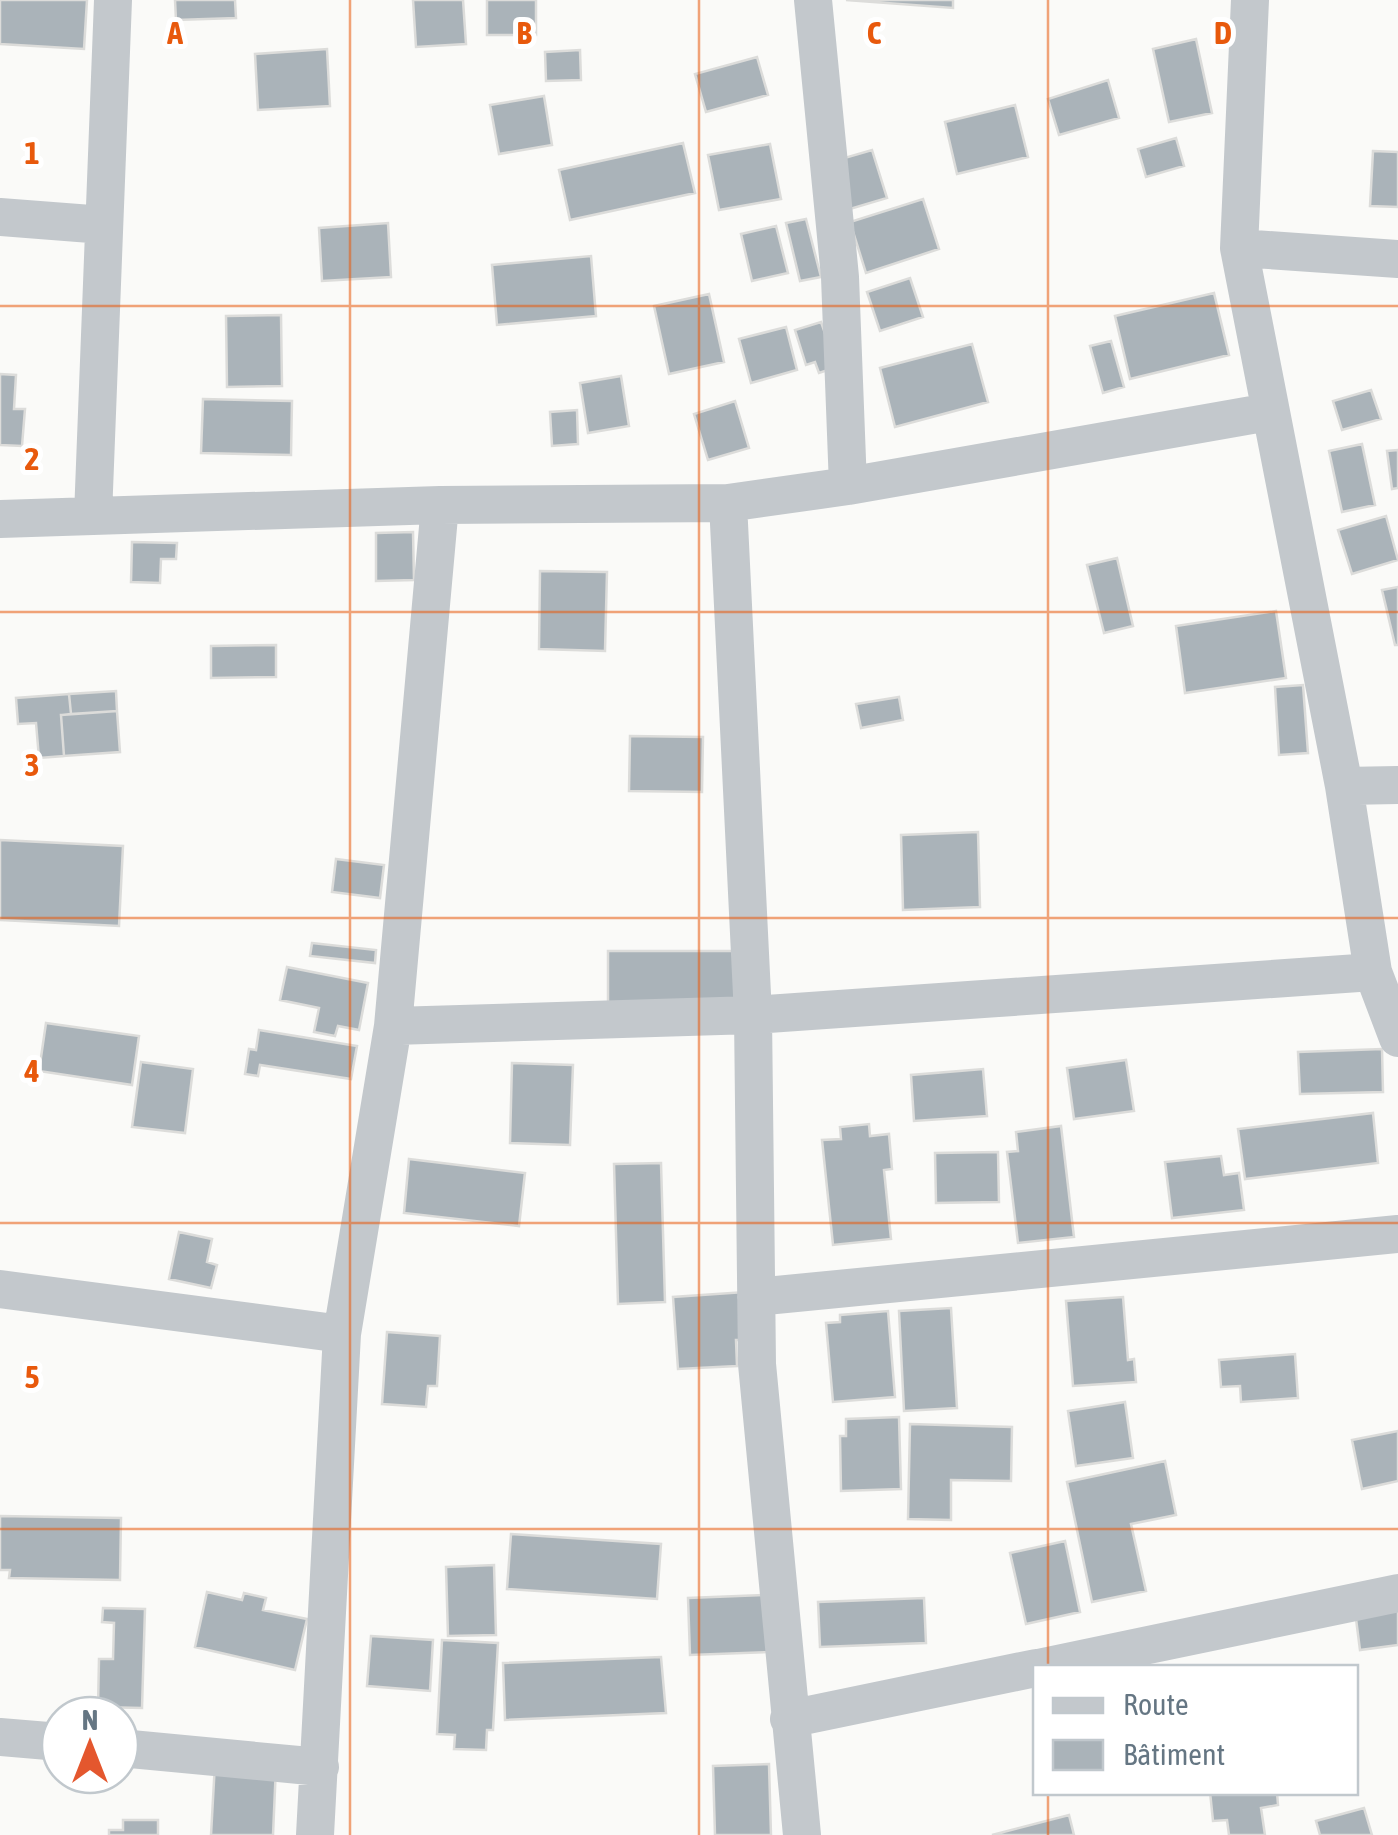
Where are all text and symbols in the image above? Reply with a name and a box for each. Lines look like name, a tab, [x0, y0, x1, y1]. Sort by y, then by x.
text: A	[166, 14, 183, 51]
text: B	[516, 14, 532, 51]
text: C	[867, 14, 882, 51]
text: D	[1214, 14, 1232, 51]
text: 1	[24, 134, 40, 171]
text: 2	[24, 440, 40, 477]
text: 3	[24, 746, 40, 783]
text: 4	[23, 1052, 40, 1089]
text: 5	[24, 1358, 40, 1395]
legend	[1033, 1665, 1358, 1795]
text: Route	[1123, 1687, 1189, 1721]
north arrow	[40, 1695, 140, 1795]
text: N	[82, 1704, 98, 1736]
text: Bâtiment	[1123, 1737, 1225, 1771]

